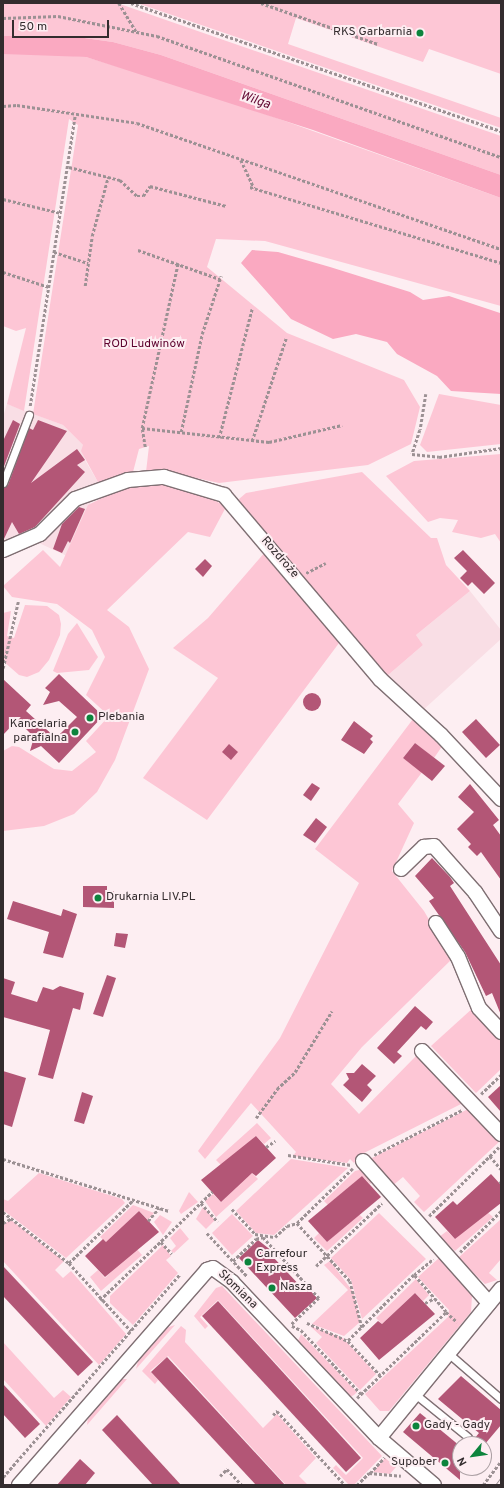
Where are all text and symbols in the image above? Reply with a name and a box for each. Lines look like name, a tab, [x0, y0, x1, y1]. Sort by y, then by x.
scale bar	[14, 12, 111, 38]
text: 50 m	[19, 19, 47, 35]
place label: RKS Garbarnia	[333, 26, 412, 40]
marker: RKS Garbarnia	[415, 28, 425, 38]
water label: Wilga	[238, 89, 272, 113]
park label: ROD Ludwinów	[103, 338, 185, 352]
street label: Rozdroże	[257, 534, 301, 582]
place label: Plebania	[98, 711, 145, 725]
marker: Plebania	[85, 713, 95, 723]
place label: Kancelaria parafialna	[10, 718, 67, 746]
marker: Kancelaria parafialna	[70, 727, 80, 737]
place label: Drukarnia LIV.PL	[106, 891, 195, 905]
marker: Drukarnia LIV.PL	[93, 893, 103, 903]
place label: Carrefour Express	[256, 1248, 307, 1276]
marker: Carrefour Express	[243, 1257, 253, 1267]
street label: Słomiana	[214, 1268, 260, 1312]
place label: Nasza	[280, 1281, 312, 1295]
marker: Nasza	[267, 1283, 277, 1293]
place label: Gady - Gady	[424, 1419, 490, 1433]
marker: Gady - Gady	[411, 1421, 421, 1431]
north arrow	[452, 1436, 492, 1476]
text: N	[454, 1454, 470, 1468]
place label: Supober	[391, 1456, 437, 1470]
marker: Supober	[440, 1458, 450, 1468]

